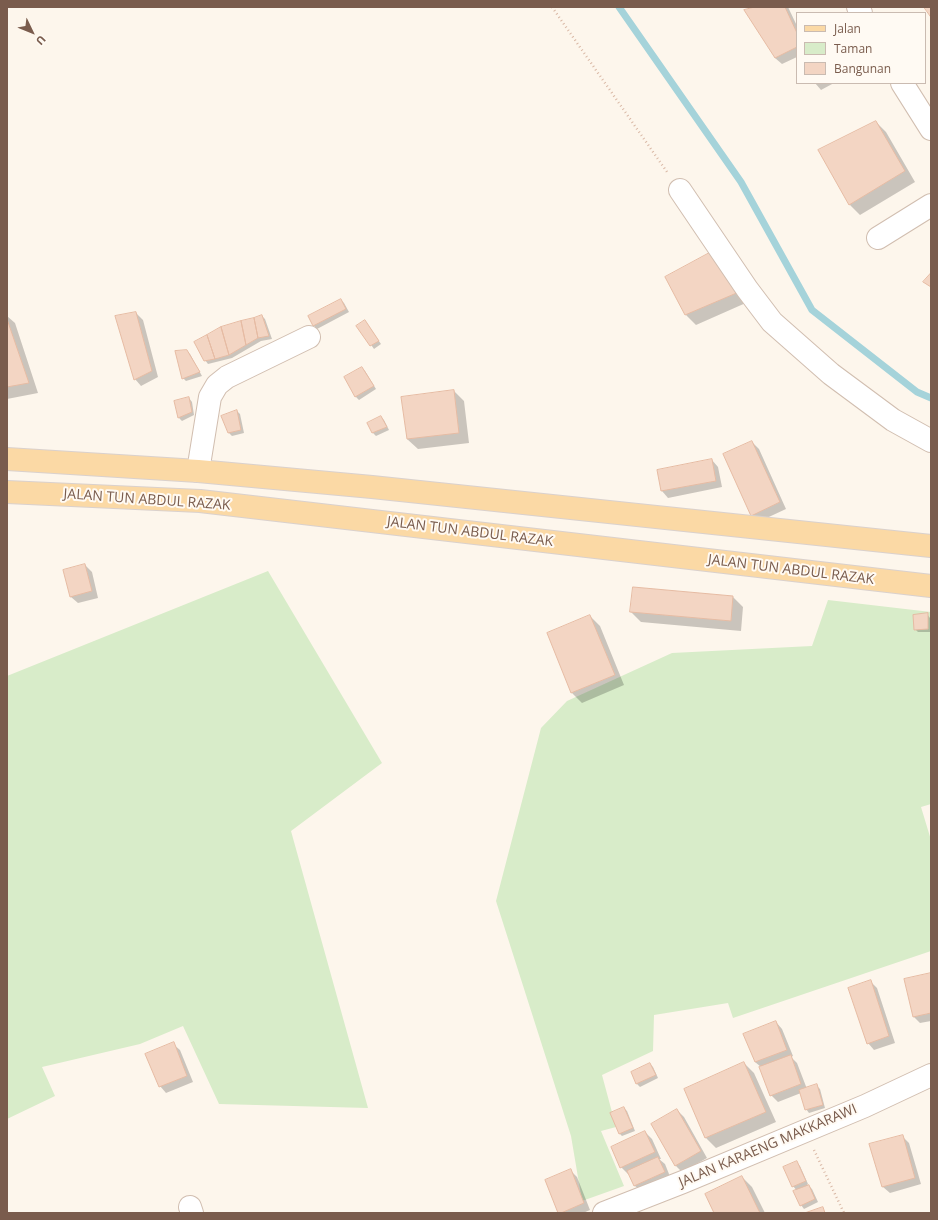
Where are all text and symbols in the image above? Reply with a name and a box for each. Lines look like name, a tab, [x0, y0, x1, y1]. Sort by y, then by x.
north arrow	[12, 12, 52, 52]
legend	[796, 12, 926, 84]
text: Jalan	[834, 20, 861, 37]
text: U	[33, 32, 49, 49]
text: Taman	[834, 40, 872, 57]
text: Bangunan	[834, 60, 891, 77]
street label: JALAN TUN ABDUL RAZAK	[63, 486, 231, 514]
street label: JALAN TUN ABDUL RAZAK	[386, 513, 554, 551]
street label: JALAN TUN ABDUL RAZAK	[707, 551, 875, 589]
street label: JALAN KARAENG MAKKARAWI	[676, 1101, 860, 1191]

